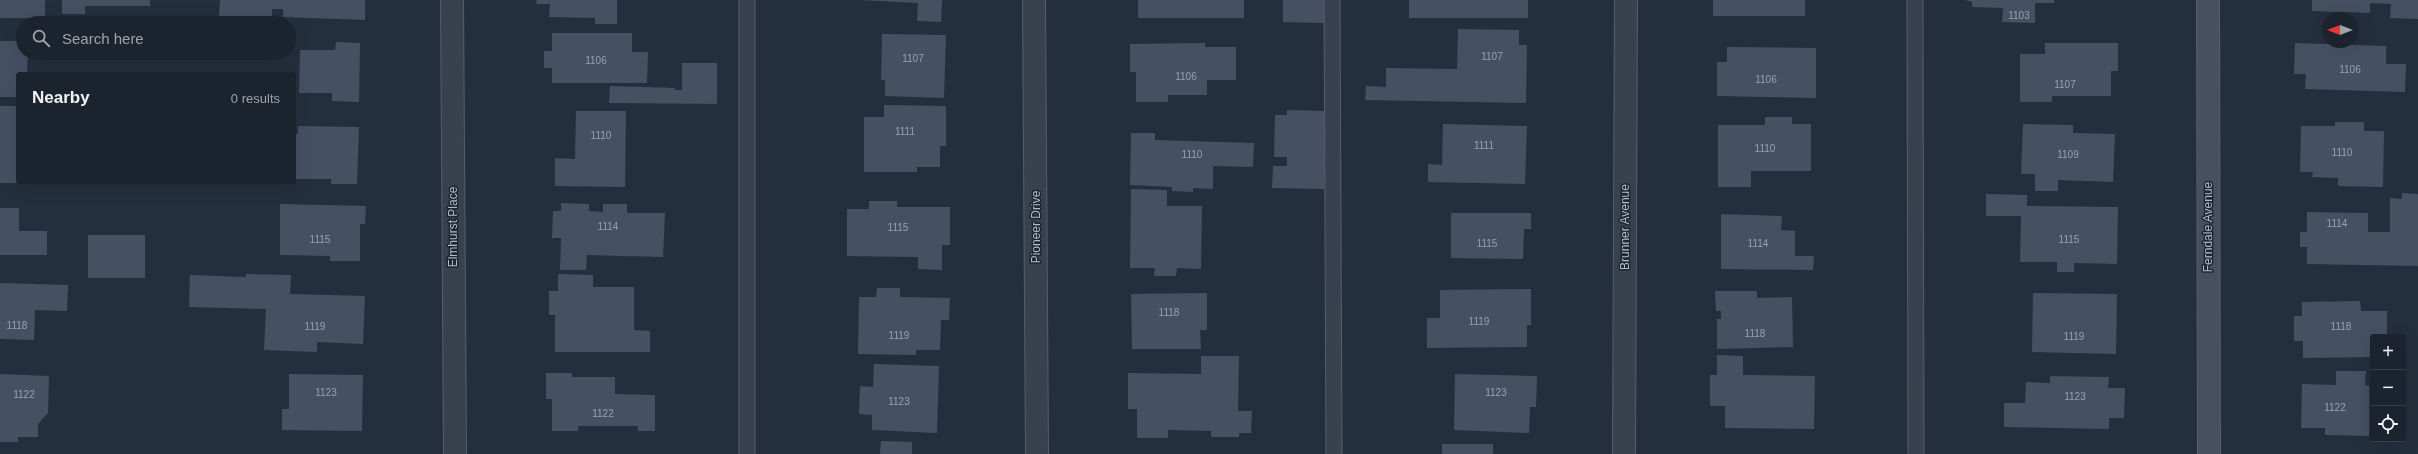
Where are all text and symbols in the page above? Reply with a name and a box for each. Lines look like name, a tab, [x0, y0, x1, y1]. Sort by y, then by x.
house number: 1103	[2008, 10, 2030, 21]
north arrow	[2322, 12, 2358, 48]
search box	[16, 16, 296, 60]
icon: search	[30, 27, 52, 49]
text: Search here	[62, 30, 144, 47]
house number: 1107	[1481, 51, 1503, 62]
house number: 1107	[902, 53, 924, 64]
house number: 1106	[585, 55, 607, 66]
house number: 1106	[2339, 64, 2361, 75]
house number: 1106	[1175, 71, 1197, 82]
house number: 1106	[1755, 74, 1777, 85]
house number: 1107	[2054, 79, 2076, 90]
text: Nearby	[32, 88, 90, 107]
text: 0 results	[231, 91, 280, 106]
house number: 1111	[895, 126, 915, 137]
house number: 1110	[591, 130, 612, 141]
house number: 1111	[1474, 140, 1494, 151]
house number: 1110	[1755, 143, 1776, 154]
house number: 1110	[2332, 147, 2353, 158]
house number: 1110	[1182, 149, 1203, 160]
house number: 1109	[2057, 149, 2079, 160]
street label: Ferndale Avenue	[2201, 181, 2215, 272]
street label: Brunner Avenue	[1618, 184, 1632, 270]
street label: Elmhurst Place	[446, 186, 460, 267]
street label: Pioneer Drive	[1029, 190, 1043, 263]
house number: 1114	[2327, 218, 2348, 229]
house number: 1114	[598, 221, 619, 232]
house number: 1115	[888, 222, 909, 233]
house number: 1115	[310, 234, 331, 245]
house number: 1115	[2059, 234, 2080, 245]
house number: 1115	[1477, 238, 1498, 249]
house number: 1114	[1748, 238, 1769, 249]
house number: 1118	[1159, 307, 1180, 318]
house number: 1119	[1469, 316, 1490, 327]
house number: 1118	[7, 320, 28, 331]
house number: 1119	[305, 321, 326, 332]
house number: 1118	[2331, 321, 2352, 332]
house number: 1118	[1745, 328, 1766, 339]
house number: 1119	[889, 330, 910, 341]
house number: 1119	[2064, 331, 2085, 342]
map controls	[2370, 334, 2406, 442]
button: +	[2370, 334, 2406, 370]
button: −	[2370, 370, 2406, 406]
house number: 1123	[315, 387, 337, 398]
house number: 1123	[1485, 387, 1507, 398]
house number: 1122	[13, 389, 35, 400]
house number: 1123	[2064, 391, 2086, 402]
house number: 1123	[888, 396, 910, 407]
house number: 1122	[2324, 402, 2346, 413]
button: locate	[2370, 406, 2406, 442]
house number: 1122	[592, 408, 614, 419]

